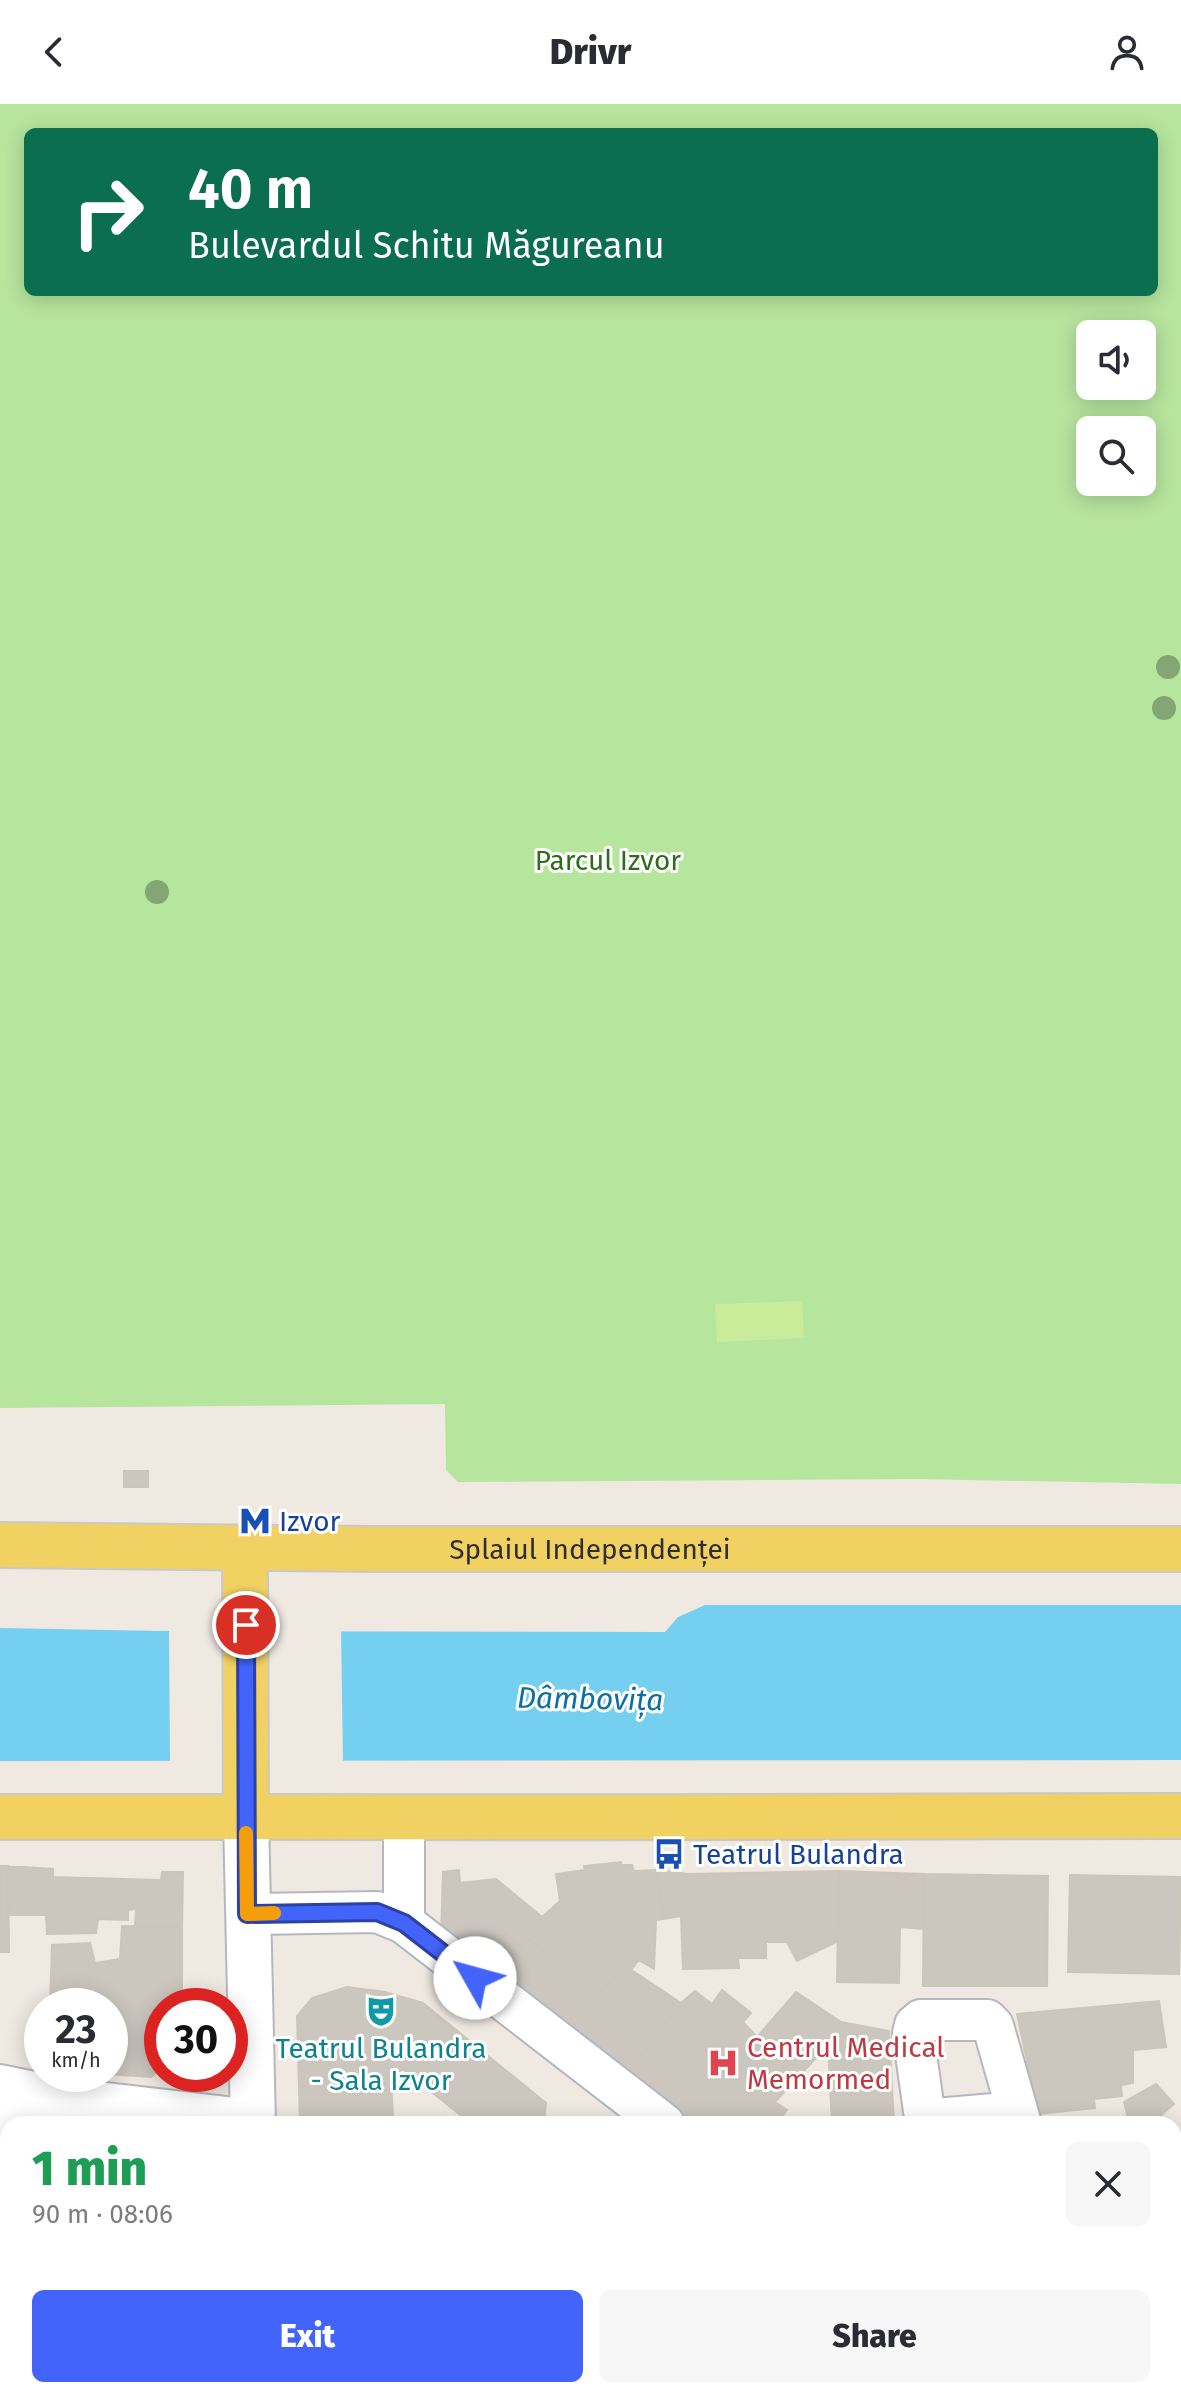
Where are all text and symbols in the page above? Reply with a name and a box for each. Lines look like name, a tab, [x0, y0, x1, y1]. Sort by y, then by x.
icon: back	[32, 30, 76, 74]
text: Drivr	[550, 30, 631, 74]
icon: person	[1105, 30, 1149, 74]
text: 40 m	[188, 156, 313, 223]
icon: right	[56, 160, 160, 264]
text: Bulevardul Schitu Măgureanu	[188, 224, 665, 268]
map controls	[1076, 320, 1156, 496]
button: sound	[1076, 320, 1156, 400]
button: search	[1076, 416, 1156, 496]
park label: Parcul Izvor	[535, 844, 681, 877]
metro station icon: Izvor	[238, 1504, 272, 1538]
place label: Izvor	[279, 1505, 341, 1538]
street label: Splaiul Independenței	[449, 1533, 731, 1567]
pin	[212, 1591, 280, 1659]
icon: arrive	[224, 1603, 268, 1647]
water label: Dâmbovița	[517, 1680, 663, 1719]
bus stop icon: Teatrul Bulandra	[652, 1837, 686, 1871]
place label: Teatrul Bulandra	[693, 1838, 904, 1871]
position arrow	[433, 1936, 517, 2020]
speed limit sign: 30	[144, 1988, 248, 2092]
theatre icon: Teatrul Bulandra - Sala Izvor	[364, 1994, 398, 2028]
text: 23	[55, 2006, 97, 2054]
place label: Centrul Medical Memormed	[747, 2031, 945, 2096]
place label: Teatrul Bulandra - Sala Izvor	[276, 2032, 486, 2097]
hospital icon: Centrul Medical Memormed	[706, 2046, 740, 2080]
text: km/h	[51, 2048, 101, 2072]
text: 1 min	[32, 2140, 147, 2198]
button: close	[1066, 2142, 1150, 2226]
text: 90 m · 08:06	[32, 2199, 173, 2230]
button: Exit	[32, 2290, 583, 2382]
button: Share	[599, 2290, 1150, 2382]

